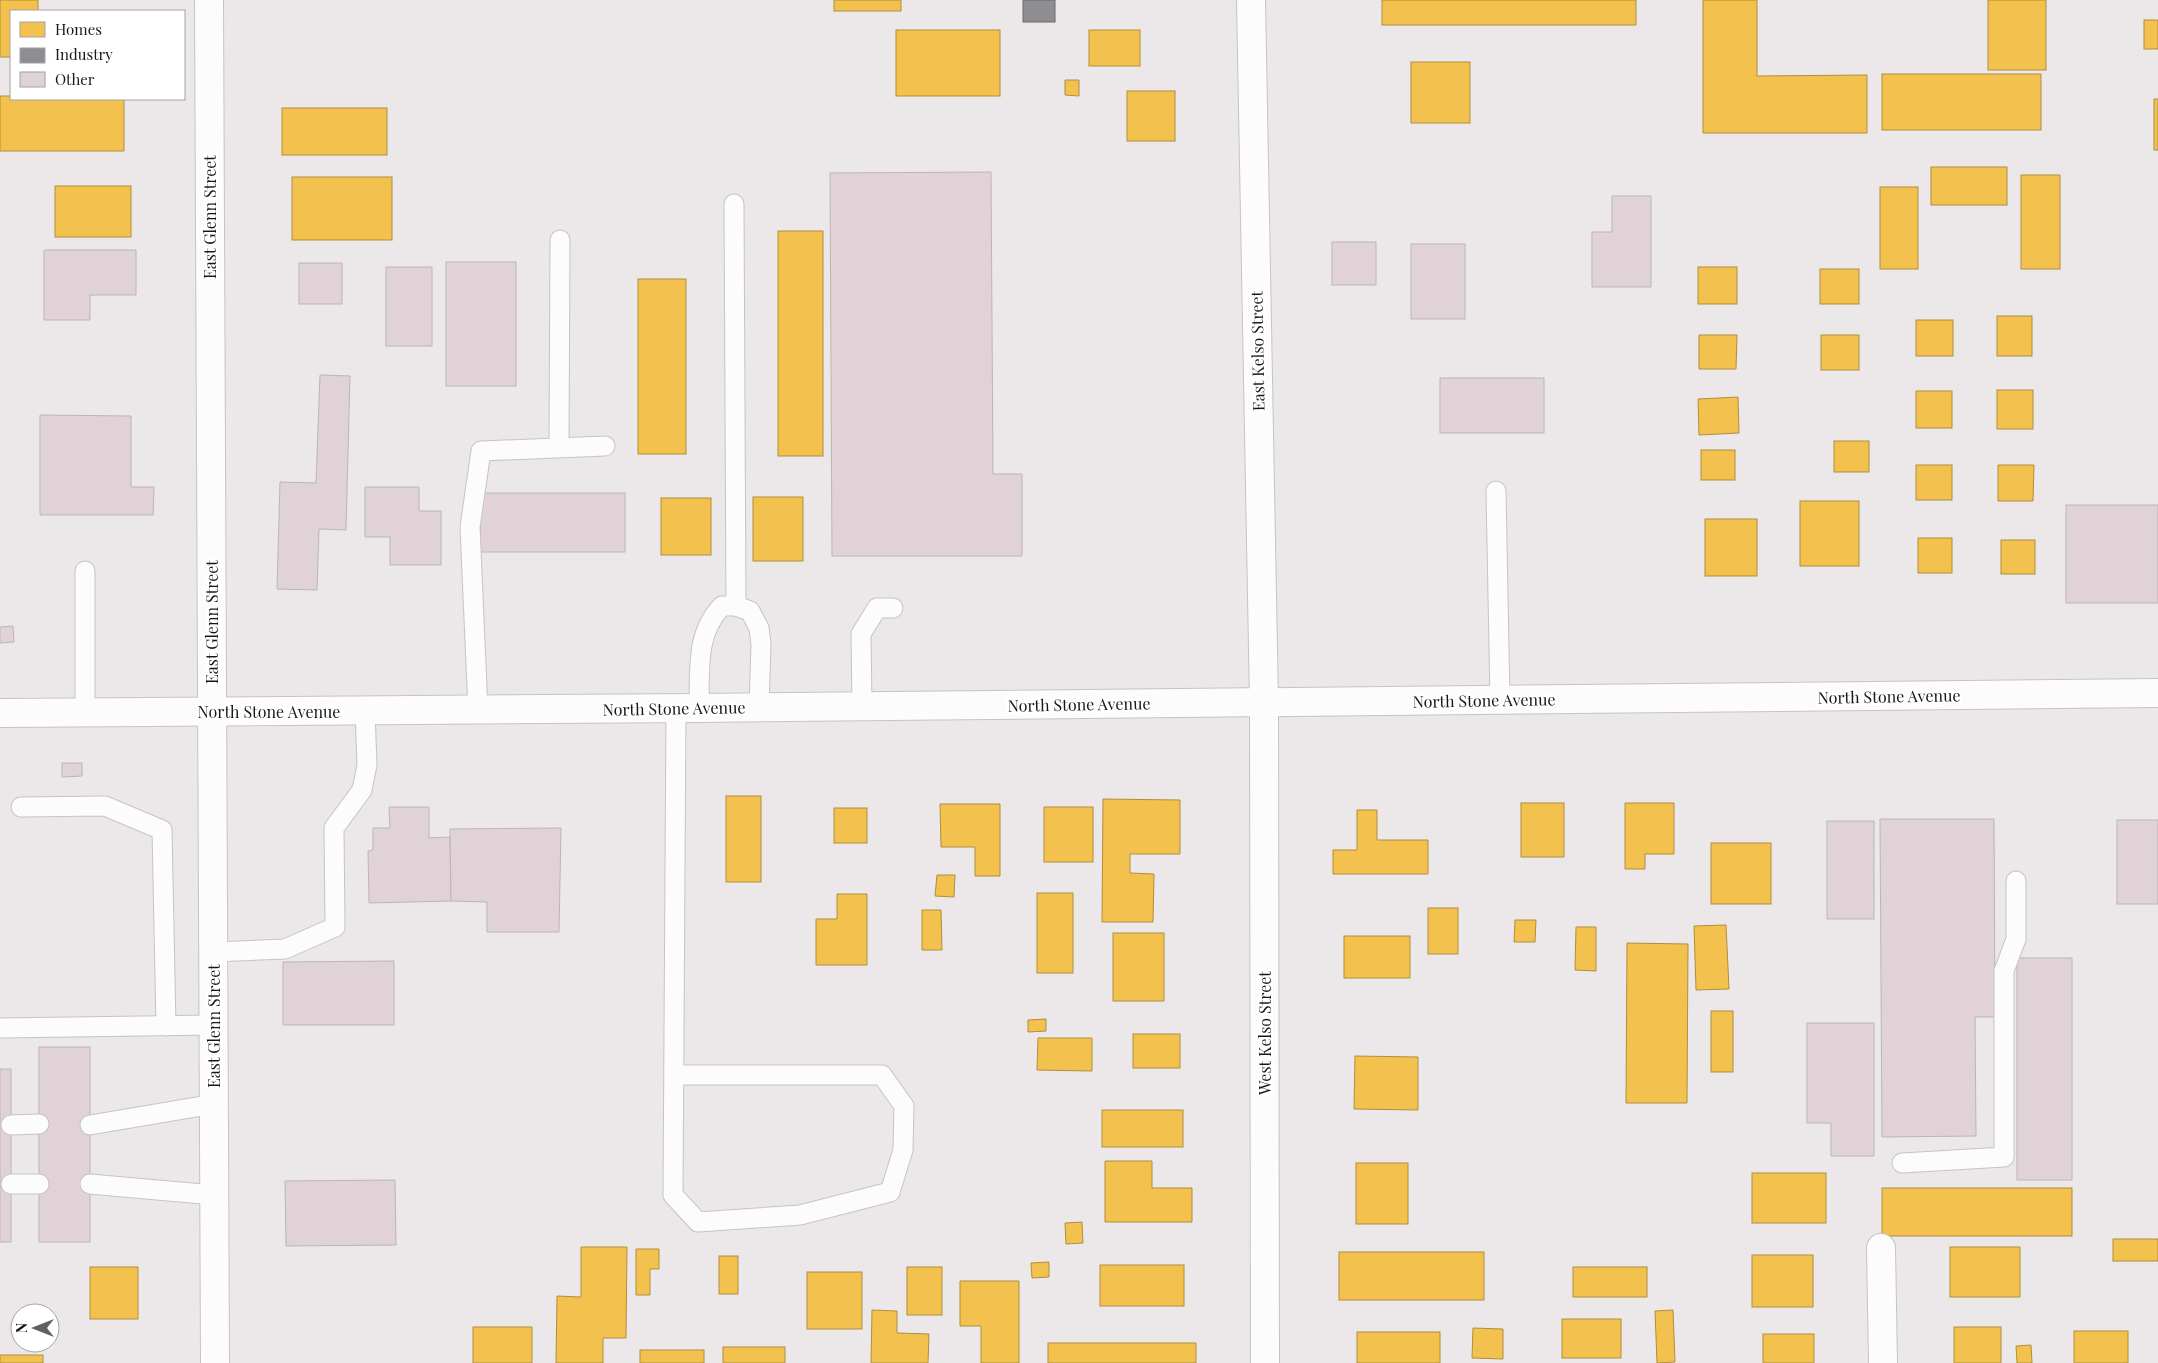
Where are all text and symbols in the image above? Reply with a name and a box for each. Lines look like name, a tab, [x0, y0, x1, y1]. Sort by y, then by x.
legend	[10, 10, 185, 100]
text: Homes	[55, 19, 102, 39]
text: Industry	[55, 44, 113, 64]
text: Other	[55, 69, 95, 89]
street label: East Glenn Street	[199, 155, 220, 279]
street label: East Kelso Street	[1245, 290, 1269, 411]
street label: East Glenn Street	[201, 560, 222, 684]
street label: North Stone Avenue	[1817, 684, 1961, 708]
street label: North Stone Avenue	[1412, 688, 1556, 712]
street label: North Stone Avenue	[1007, 692, 1151, 716]
street label: North Stone Avenue	[602, 696, 746, 720]
street label: North Stone Avenue	[198, 701, 340, 722]
street label: East Glenn Street	[203, 964, 224, 1088]
street label: West Kelso Street	[1254, 971, 1275, 1096]
north arrow	[10, 1303, 60, 1353]
text: N	[12, 1323, 31, 1333]

